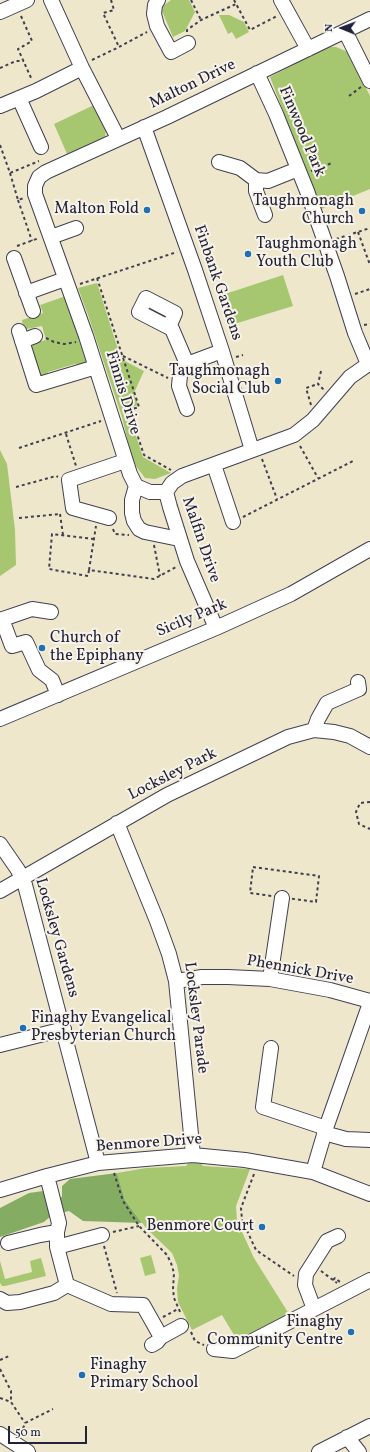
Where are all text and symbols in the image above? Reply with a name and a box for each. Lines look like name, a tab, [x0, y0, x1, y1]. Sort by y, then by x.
north arrow	[322, 8, 362, 48]
text: N	[322, 24, 337, 32]
street label: Malton Drive	[147, 56, 239, 114]
street label: Finwood Park	[273, 84, 329, 180]
place label: Taughmonagh Church	[253, 192, 354, 230]
place label: Malton Fold	[54, 200, 139, 220]
marker: Malton Fold	[142, 205, 152, 215]
marker: Taughmonagh Church	[357, 206, 367, 216]
street label: Finbank Gardens	[188, 223, 246, 343]
place label: Taughmonagh Youth Club	[256, 235, 357, 273]
marker: Taughmonagh Youth Club	[243, 249, 253, 259]
street label: Finnis Drive	[100, 349, 144, 437]
place label: Taughmonagh Social Club	[169, 362, 270, 400]
marker: Taughmonagh Social Club	[273, 376, 283, 386]
street label: Malfin Drive	[176, 495, 224, 585]
street label: Sicily Park	[154, 596, 230, 642]
place label: Church of the Epiphany	[50, 629, 144, 667]
marker: Church of the Epiphany	[37, 643, 47, 653]
street label: Locksley Park	[126, 745, 220, 805]
street label: Locksley Gardens	[30, 876, 82, 1000]
street label: Phennick Drive	[245, 952, 355, 990]
street label: Locksley Parade	[179, 961, 211, 1075]
place label: Finaghy Evangelical Presbyterian Church	[31, 1009, 176, 1047]
marker: Finaghy Evangelical Presbyterian Church	[18, 1023, 28, 1033]
street label: Benmore Drive	[95, 1131, 203, 1157]
place label: Benmore Court	[146, 1217, 254, 1237]
marker: Benmore Court	[257, 1222, 267, 1232]
place label: Finaghy Community Centre	[207, 1313, 343, 1351]
marker: Finaghy Community Centre	[346, 1327, 356, 1337]
place label: Finaghy Primary School	[90, 1356, 198, 1394]
marker: Finaghy Primary School	[77, 1370, 87, 1380]
scale bar	[10, 1418, 89, 1444]
text: 50 m	[15, 1425, 41, 1441]

